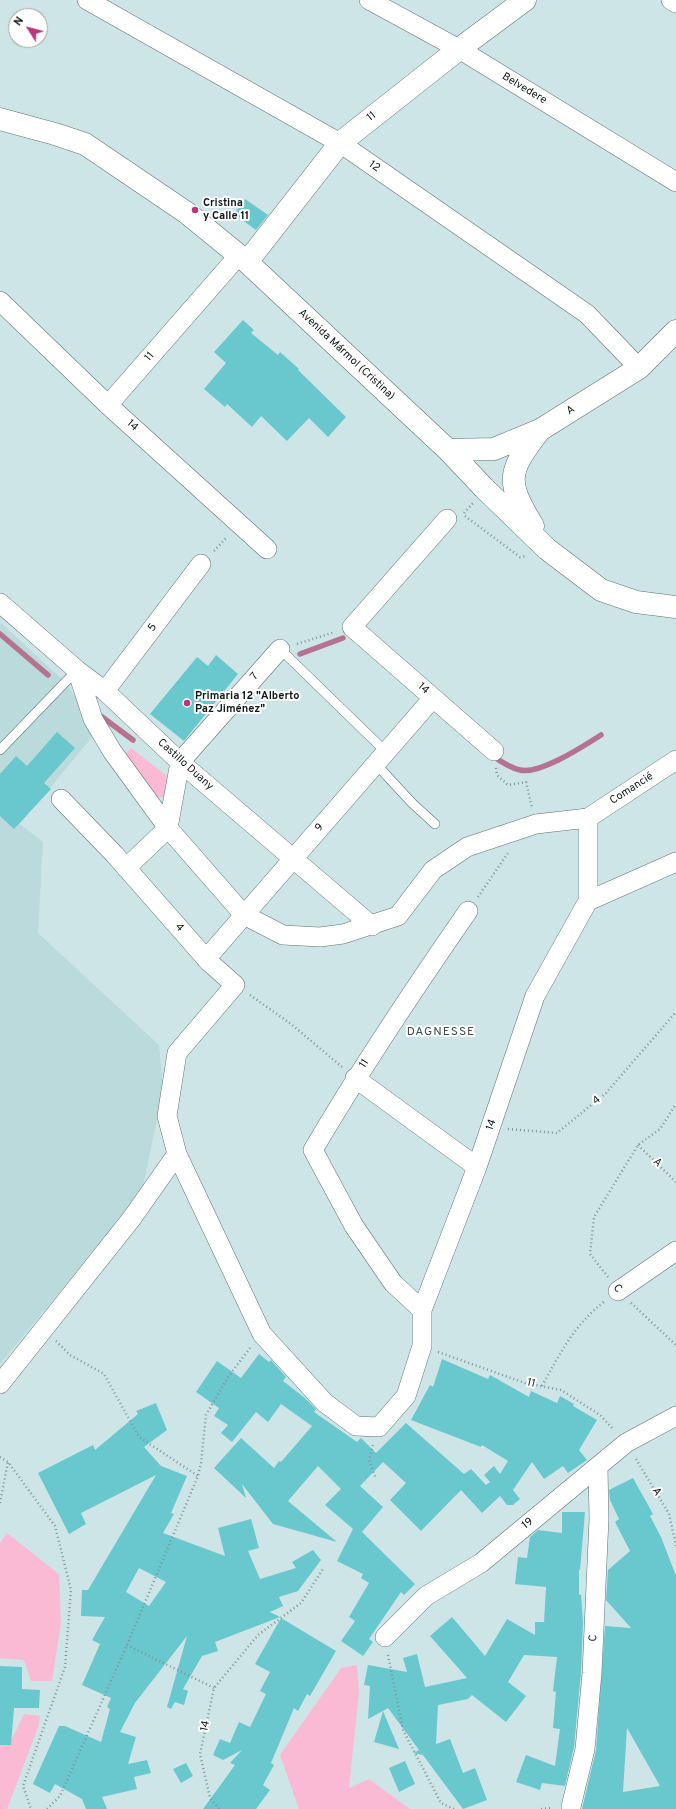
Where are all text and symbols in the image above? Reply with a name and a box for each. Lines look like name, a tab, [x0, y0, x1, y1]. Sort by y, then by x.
north arrow	[8, 8, 48, 48]
text: N	[11, 14, 27, 29]
street label: Belvedere	[499, 70, 549, 108]
street label: 11	[365, 109, 379, 125]
street label: 12	[366, 158, 382, 176]
place label: Cristina y Calle 11	[203, 197, 249, 223]
marker: Cristina y Calle 11	[190, 205, 200, 215]
street label: Avenida Mármol (Cristina)	[295, 307, 397, 403]
street label: 11	[142, 350, 158, 364]
street label: A	[564, 403, 578, 419]
street label: 14	[124, 418, 140, 434]
street label: 5	[146, 621, 160, 635]
street label: 7	[248, 671, 262, 683]
street label: 14	[415, 681, 431, 697]
place label: Primaria 12 "Alberto Paz Jiménez"	[195, 690, 300, 716]
marker: Primaria 12 "Alberto Paz Jiménez"	[182, 698, 192, 708]
street label: Castillo Duany	[154, 736, 216, 794]
street label: Comancié	[608, 770, 656, 808]
street label: 9	[313, 821, 327, 835]
street label: 4	[172, 921, 186, 935]
district label: DAGNESSE	[407, 1026, 475, 1040]
street label: 11	[357, 1057, 373, 1071]
street label: 4	[590, 1094, 604, 1108]
street label: 14	[484, 1118, 500, 1132]
street label: A	[650, 1156, 664, 1170]
street label: C	[610, 1282, 624, 1296]
street label: 11	[525, 1377, 537, 1391]
street label: A	[648, 1485, 664, 1499]
street label: 19	[520, 1516, 536, 1532]
street label: C	[587, 1634, 601, 1642]
street label: 14	[198, 1719, 214, 1733]

